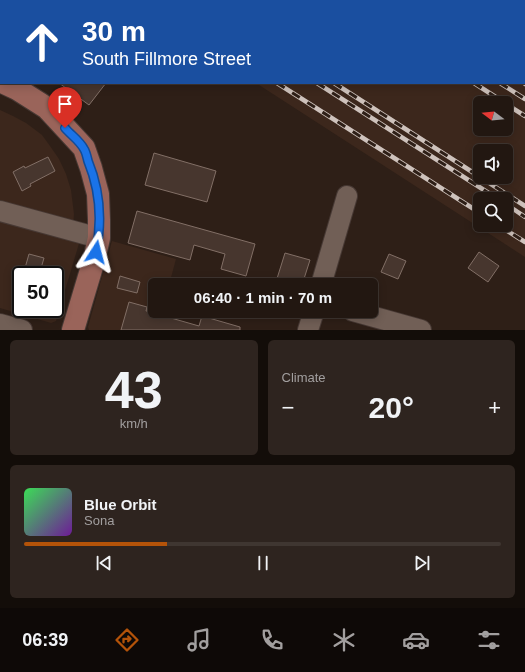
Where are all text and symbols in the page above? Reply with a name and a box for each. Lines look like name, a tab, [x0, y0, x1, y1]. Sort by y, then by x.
icon: ahead	[16, 16, 68, 68]
text: 30 m	[82, 16, 146, 47]
text: South Fillmore Street	[82, 49, 251, 69]
pin	[48, 87, 82, 128]
icon: arrive	[54, 93, 76, 115]
north arrow	[473, 96, 513, 136]
map controls	[473, 96, 513, 232]
button: sound	[473, 144, 513, 184]
button: search	[473, 192, 513, 232]
position arrow	[75, 231, 117, 273]
speed limit sign: 50	[12, 266, 64, 318]
text: 06:40 · 1 min · 70 m	[194, 289, 332, 306]
text: 43	[105, 361, 163, 419]
text: Climate	[282, 370, 326, 385]
text: 20°	[369, 391, 414, 424]
text: −	[282, 395, 294, 420]
text: +	[488, 395, 501, 420]
text: km/h	[120, 416, 148, 431]
text: Blue Orbit	[84, 496, 157, 513]
text: Sona	[84, 513, 114, 528]
icon: previous	[93, 552, 115, 574]
icon: pause	[252, 552, 274, 574]
icon: next	[411, 552, 433, 574]
icon: directions	[113, 626, 141, 654]
icon: music	[185, 626, 213, 654]
icon: phone	[258, 626, 286, 654]
icon: climate	[330, 626, 358, 654]
icon: car	[402, 626, 430, 654]
icon: filters	[475, 626, 503, 654]
text: 06:39	[22, 630, 68, 650]

